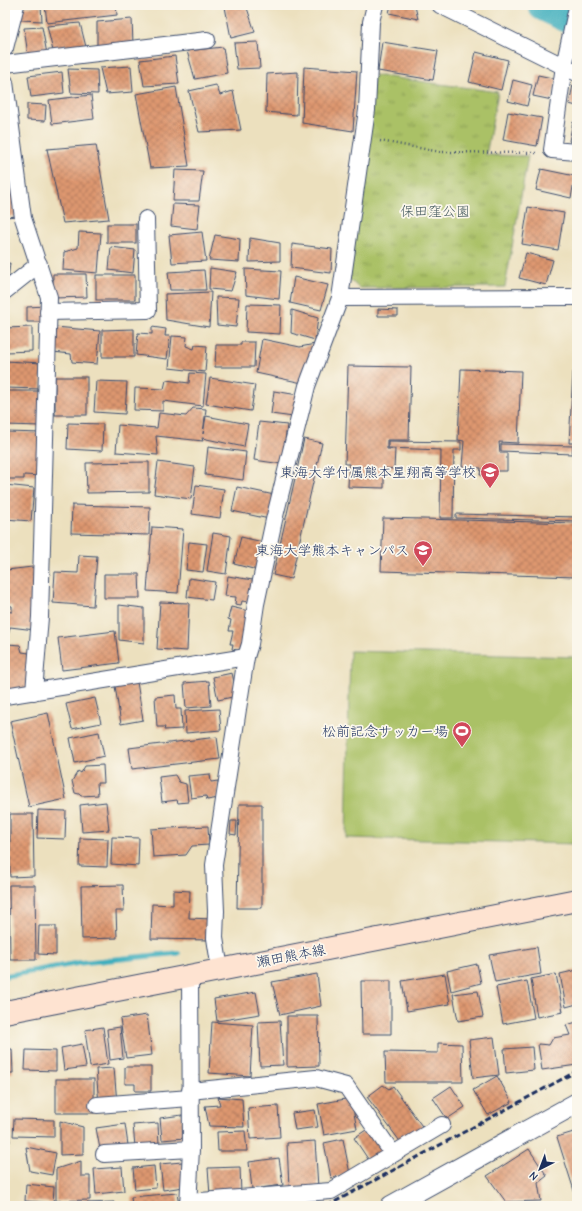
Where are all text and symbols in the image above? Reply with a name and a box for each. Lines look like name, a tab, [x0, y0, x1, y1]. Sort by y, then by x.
park label: 保田窪公園	[400, 203, 470, 220]
school or university icon: 東海大学付属熊本星翔高等学校	[479, 461, 501, 489]
place label: 東海大学付属熊本星翔高等学校	[280, 464, 476, 481]
school or university icon: 東海大学熊本キャンパス	[412, 539, 434, 567]
place label: 東海大学熊本キャンパス	[256, 542, 409, 559]
sports icon: 松前記念サッカー場	[451, 720, 473, 748]
place label: 松前記念サッカー場	[322, 723, 448, 740]
street label: 瀬田熊本線	[255, 941, 327, 971]
north arrow	[520, 1149, 560, 1189]
text: N	[527, 1169, 541, 1183]

